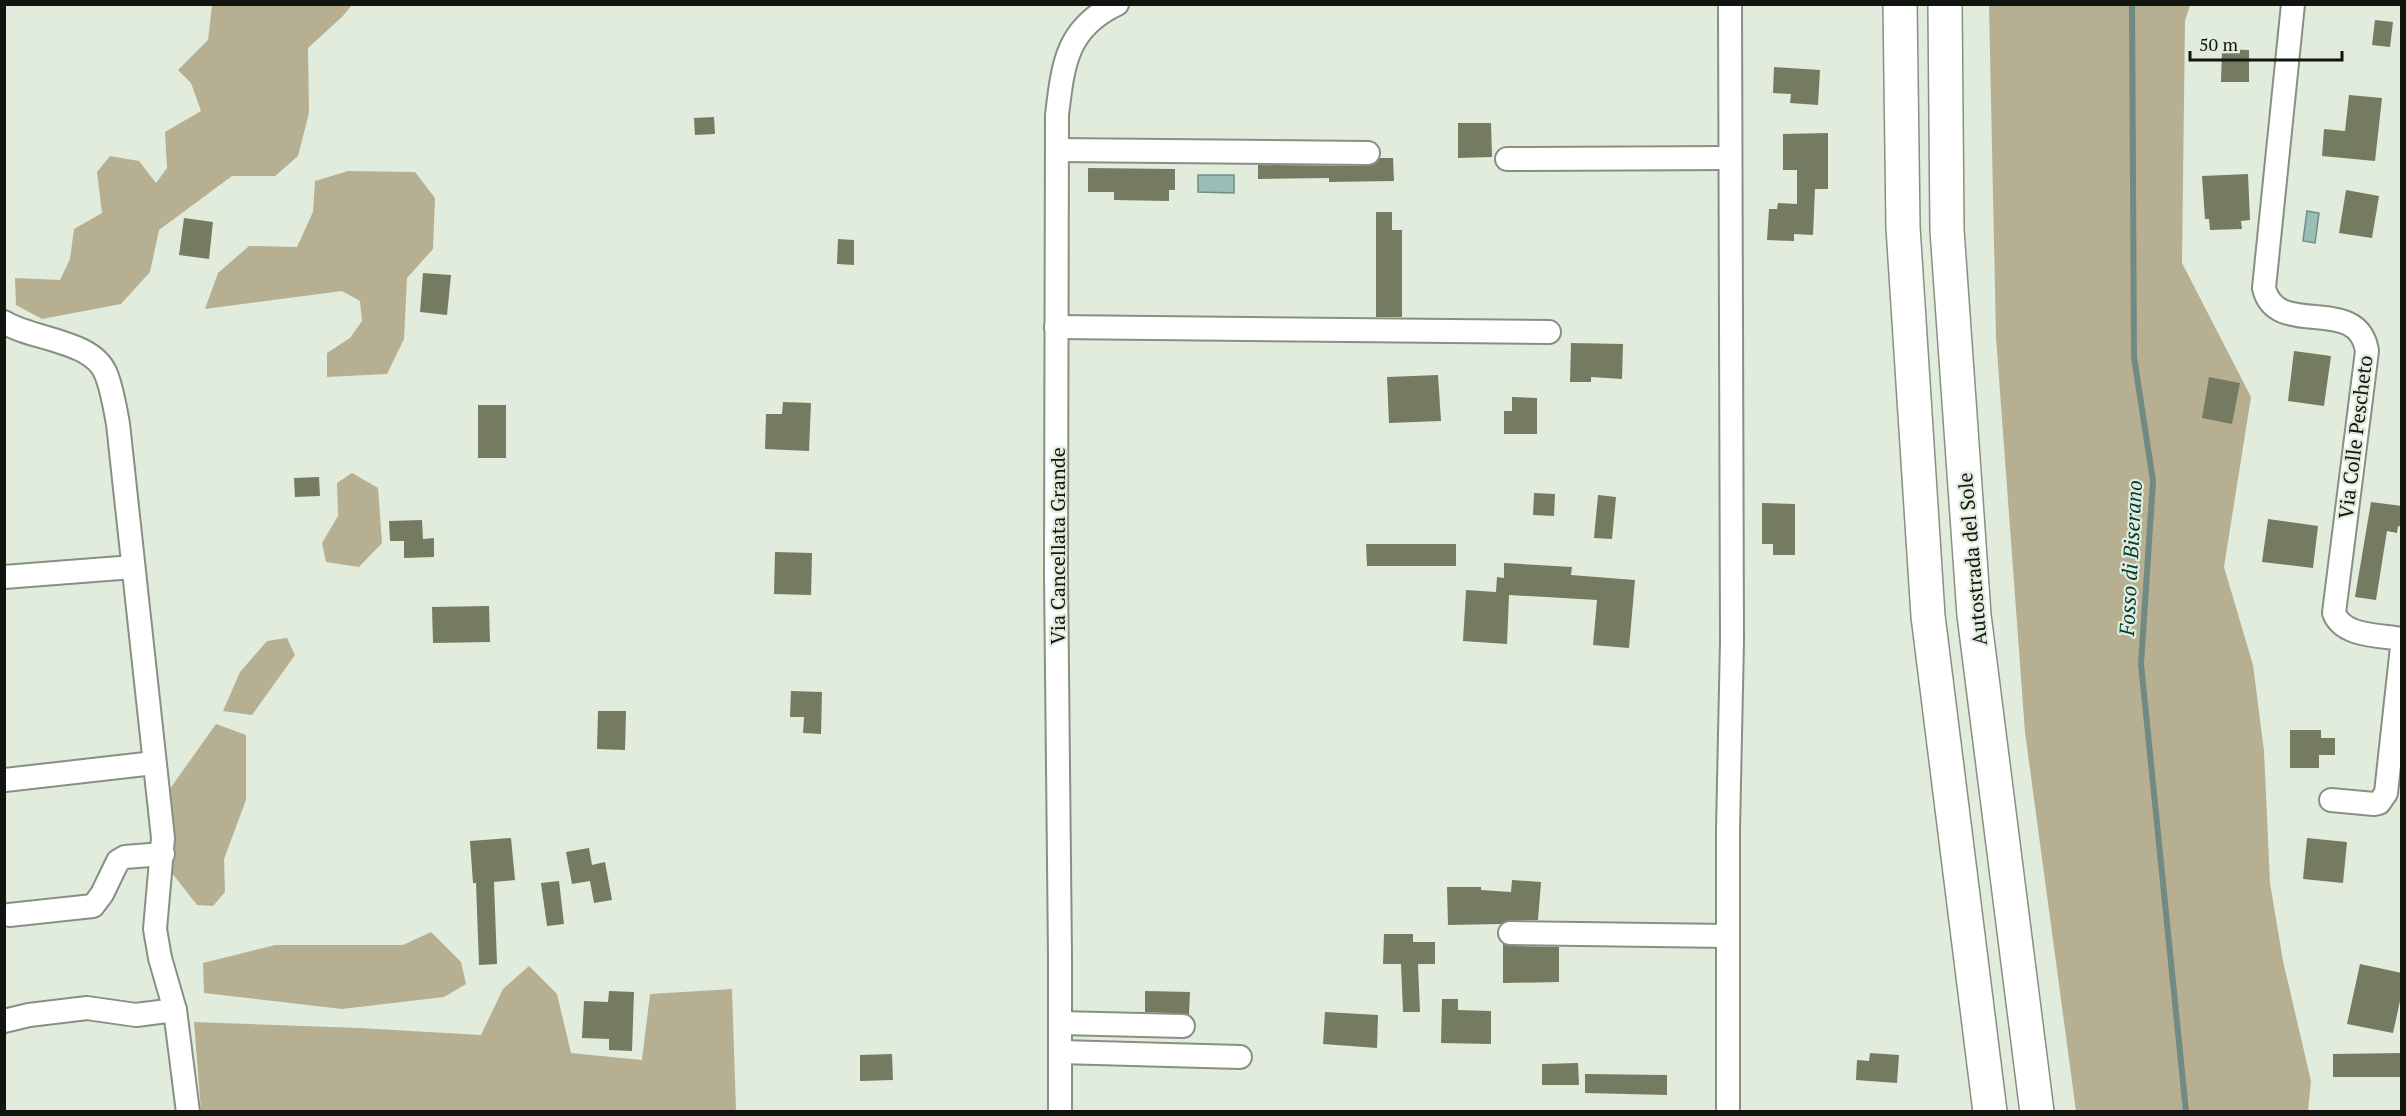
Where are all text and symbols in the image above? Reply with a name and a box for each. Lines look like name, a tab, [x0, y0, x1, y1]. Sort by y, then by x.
scale bar	[2190, 24, 2342, 62]
text: 50 m	[2199, 32, 2239, 56]
street label: Via Colle Pescheto	[2332, 354, 2378, 520]
street label: Via Cancellata Grande	[1044, 447, 1071, 645]
street label: Autostrada del Sole	[1951, 471, 1993, 647]
water label: Fosso di Biserano	[2112, 479, 2148, 638]

